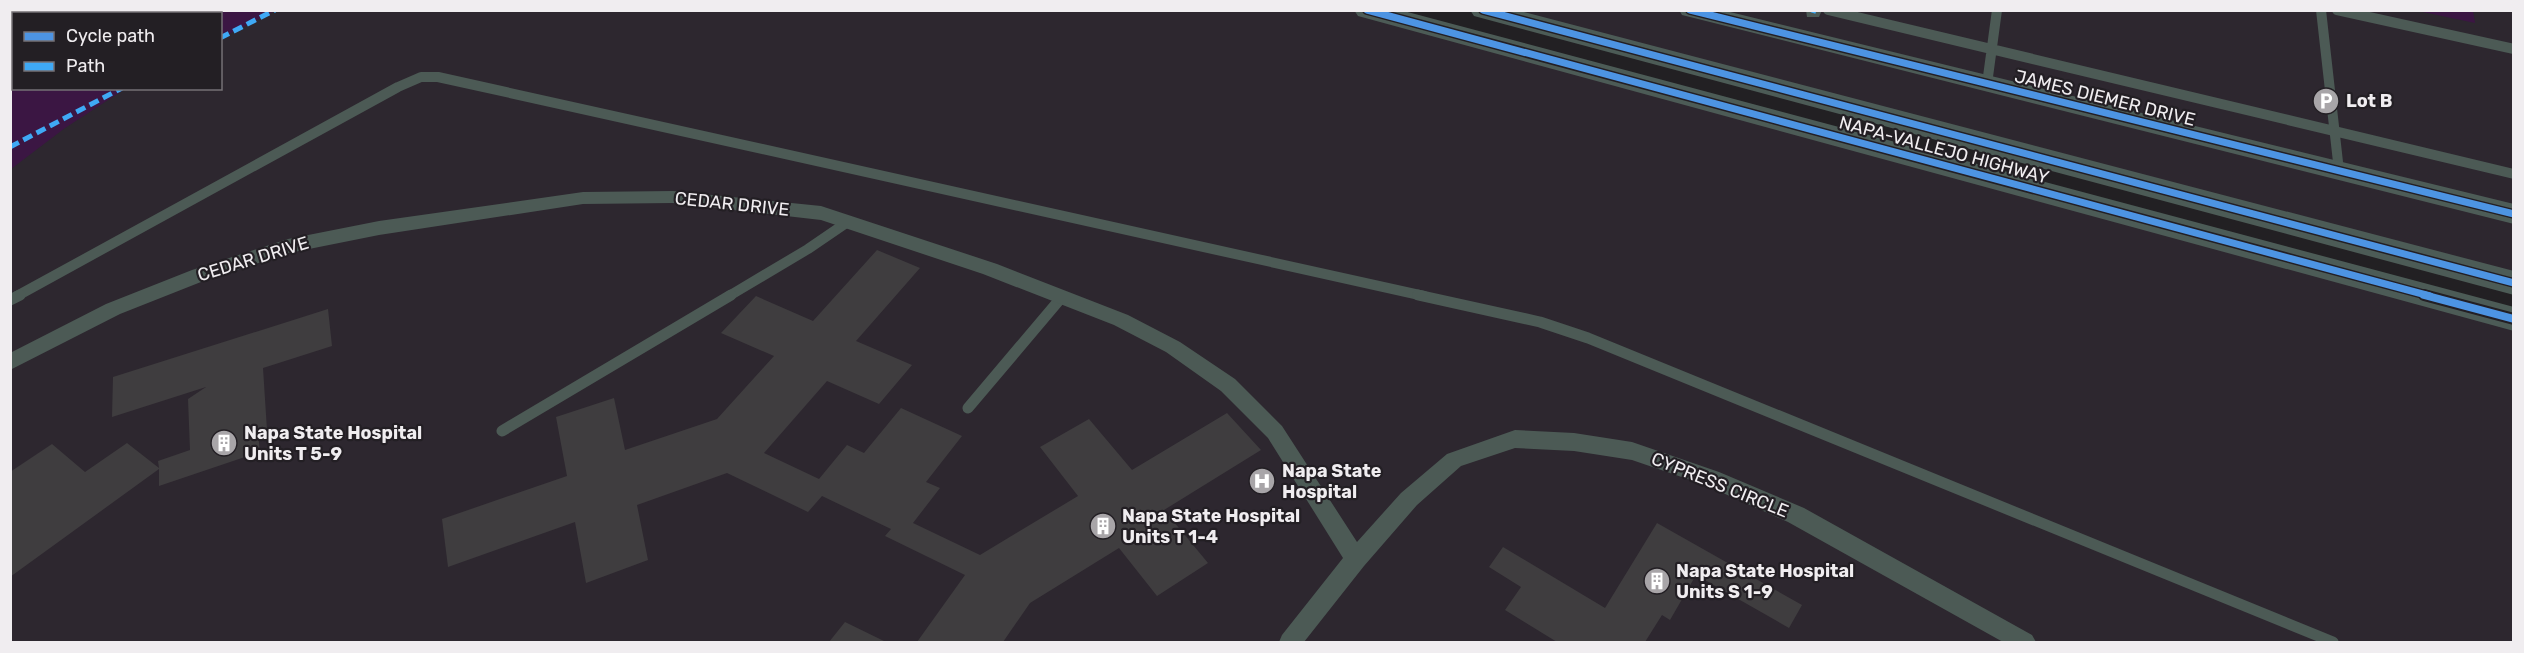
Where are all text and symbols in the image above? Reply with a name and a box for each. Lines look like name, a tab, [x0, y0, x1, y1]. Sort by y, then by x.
legend	[12, 12, 222, 90]
text: Cycle path	[66, 25, 155, 47]
text: Path	[66, 55, 105, 77]
street label: JAMES DIEMER DRIVE	[2012, 65, 2198, 131]
parking icon: Lot B	[2311, 86, 2341, 116]
place label: Lot B	[2346, 90, 2393, 112]
street label: NAPA-VALLEJO HIGHWAY	[1837, 111, 2052, 189]
street label: CEDAR DRIVE	[674, 187, 790, 221]
street label: CEDAR DRIVE	[195, 232, 311, 286]
place label: Napa State Hospital Units T 5-9	[244, 422, 422, 465]
building icon: Napa State Hospital Units T 5-9	[209, 428, 239, 458]
street label: CYPRESS CIRCLE	[1648, 447, 1792, 523]
place label: Napa State Hospital	[1282, 460, 1382, 503]
hospital icon: Napa State Hospital	[1247, 466, 1277, 496]
place label: Napa State Hospital Units T 1-4	[1122, 505, 1300, 548]
building icon: Napa State Hospital Units T 1-4	[1088, 511, 1118, 541]
place label: Napa State Hospital Units S 1-9	[1676, 560, 1854, 603]
building icon: Napa State Hospital Units S 1-9	[1642, 566, 1672, 596]

